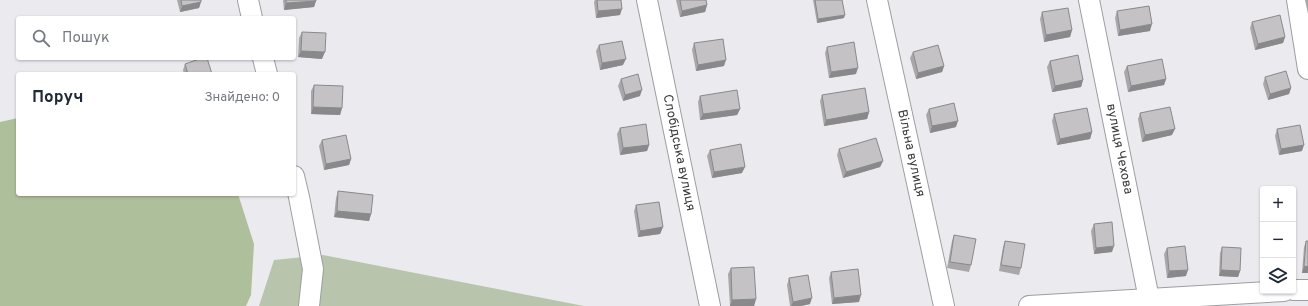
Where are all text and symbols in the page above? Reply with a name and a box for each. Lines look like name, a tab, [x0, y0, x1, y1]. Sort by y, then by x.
search box	[16, 16, 296, 60]
icon: search	[30, 27, 52, 49]
text: Пошук	[62, 29, 110, 48]
text: Поруч	[32, 87, 84, 109]
text: Знайдено: 0	[204, 90, 280, 106]
street label: Слобідська вулиця	[659, 93, 698, 212]
street label: вулиця Чехова	[1102, 102, 1136, 196]
street label: Вільна вулиця	[893, 108, 928, 199]
map controls	[1260, 186, 1296, 294]
button: +	[1260, 186, 1296, 222]
button: −	[1260, 222, 1296, 258]
button: layers	[1260, 258, 1296, 294]

